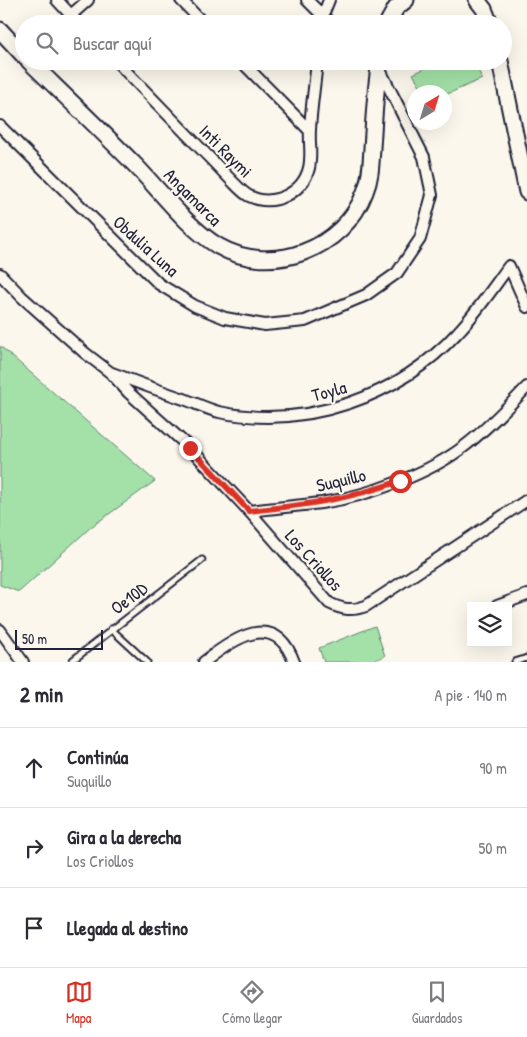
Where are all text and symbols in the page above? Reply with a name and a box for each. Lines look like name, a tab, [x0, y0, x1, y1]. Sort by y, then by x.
search box	[15, 15, 512, 70]
icon: search	[33, 29, 61, 57]
text: Buscar aquí	[73, 30, 152, 56]
north arrow	[407, 85, 452, 130]
street label: Inti Raymi	[194, 119, 258, 183]
street label: Angamarca	[159, 163, 227, 231]
street label: Obdulia Luna	[108, 210, 184, 282]
street label: Toyla	[309, 374, 349, 408]
route end	[179, 437, 202, 460]
street label: Suquillo	[314, 462, 368, 498]
route start	[389, 470, 412, 493]
street label: Los Criollos	[280, 524, 348, 596]
street label: Oe10D	[105, 576, 153, 620]
map controls	[467, 602, 512, 647]
button: layers	[467, 602, 512, 647]
scale bar	[15, 627, 102, 650]
text: 50 m	[22, 629, 47, 648]
text: 2 min	[20, 680, 63, 709]
text: A pie · 140 m	[435, 684, 507, 706]
text: Continúa	[67, 744, 128, 770]
icon: ahead	[20, 754, 48, 782]
text: 90 m	[479, 757, 507, 779]
text: Suquillo	[67, 770, 111, 792]
text: Gira a la derecha	[67, 824, 181, 850]
icon: right	[20, 834, 48, 862]
text: 50 m	[479, 837, 507, 859]
text: Los Criollos	[67, 850, 134, 872]
icon: arrive	[20, 914, 48, 942]
text: Llegada al destino	[67, 915, 188, 941]
tab: Mapa	[65, 978, 93, 1027]
tab: Cómo llegar	[222, 978, 282, 1027]
tab: Guardados	[412, 978, 462, 1027]

